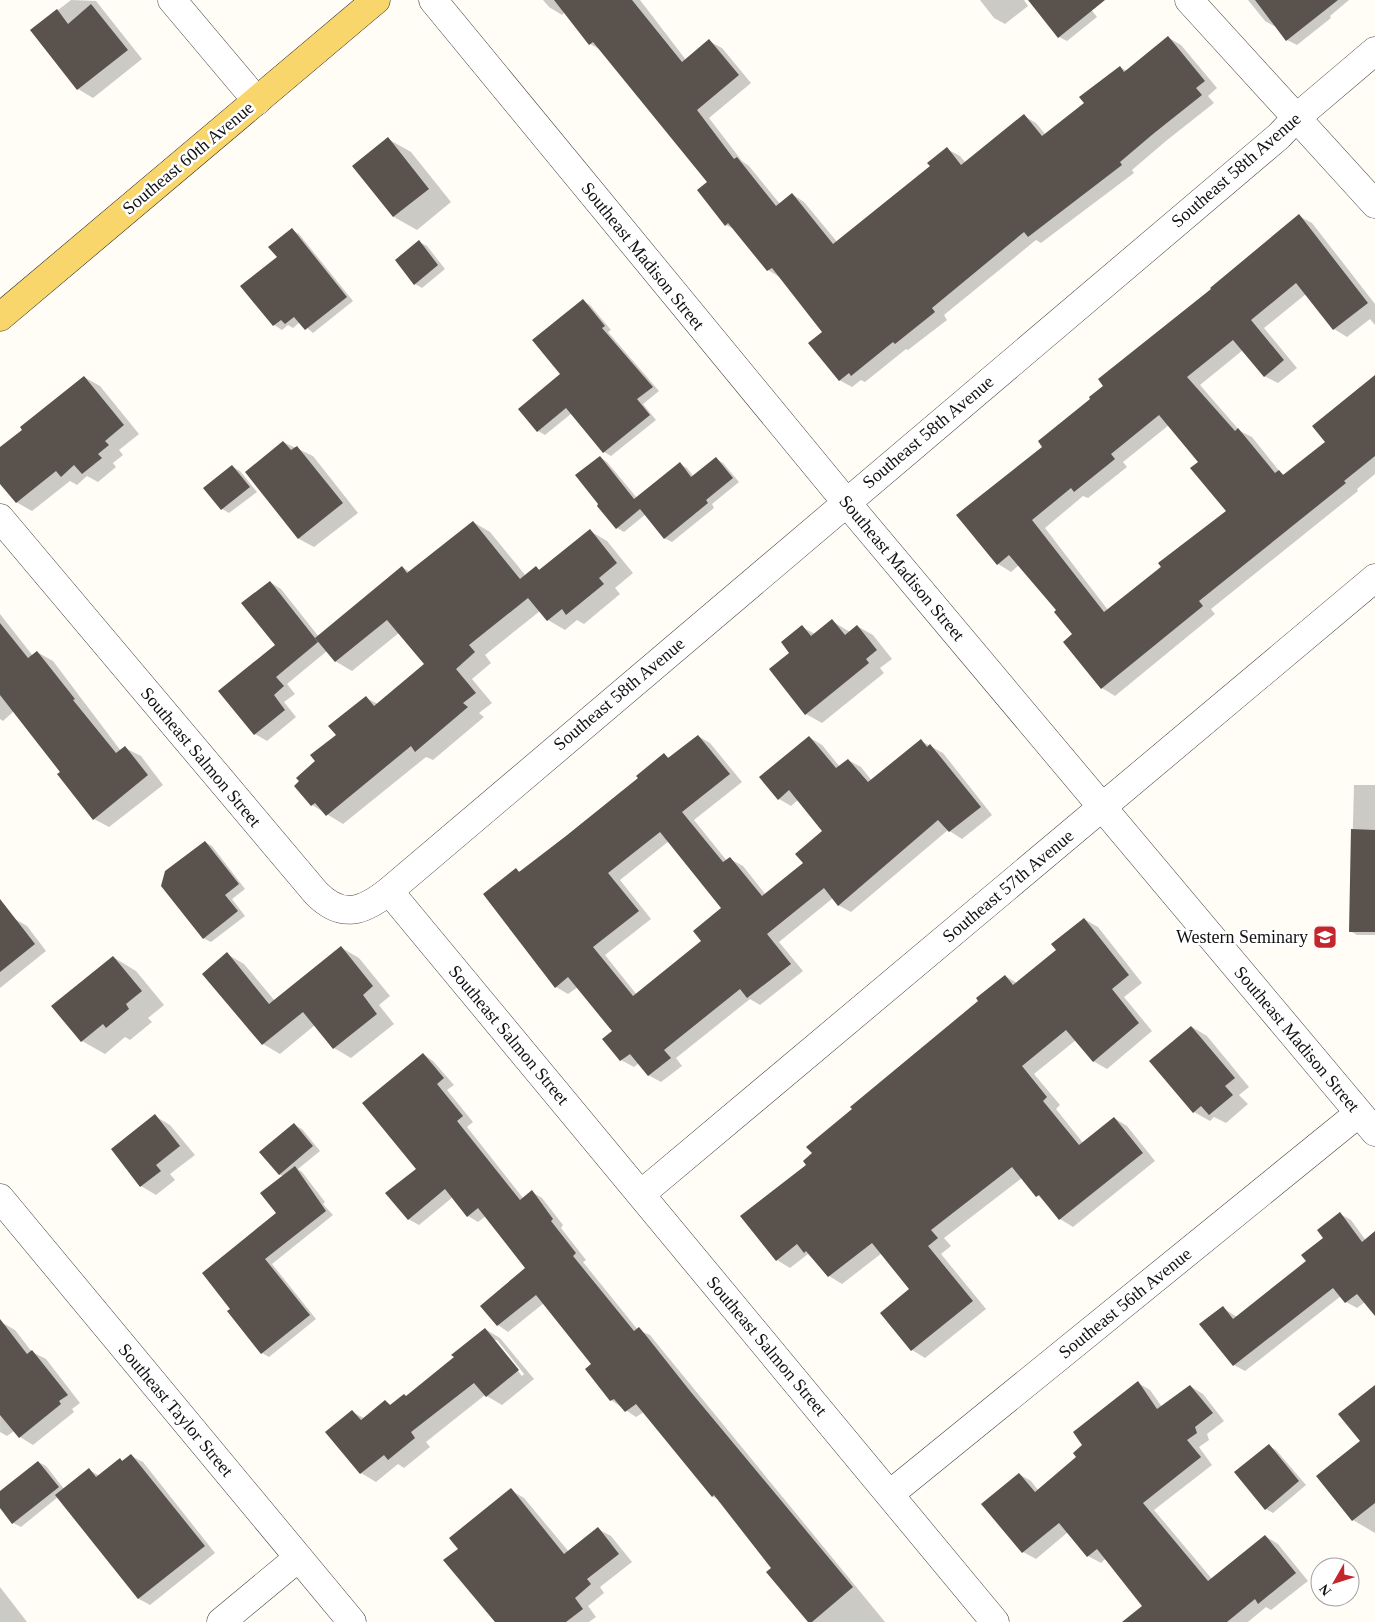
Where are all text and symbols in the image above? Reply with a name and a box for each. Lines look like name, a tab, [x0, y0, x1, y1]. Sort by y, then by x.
street label: Southeast 60th Avenue	[119, 97, 257, 219]
street label: Southeast 58th Avenue	[1167, 108, 1305, 232]
street label: Southeast Madison Street	[577, 178, 709, 334]
street label: Southeast 58th Avenue	[859, 371, 997, 493]
street label: Southeast Madison Street	[835, 491, 969, 645]
street label: Southeast 58th Avenue	[550, 633, 688, 755]
street label: Southeast Salmon Street	[137, 683, 265, 831]
street label: Southeast 57th Avenue	[939, 825, 1077, 947]
school or university icon: Western Seminary	[1312, 924, 1338, 950]
place label: Western Seminary	[1176, 927, 1308, 947]
street label: Southeast Salmon Street	[445, 961, 573, 1109]
street label: Southeast Madison Street	[1230, 962, 1364, 1116]
street label: Southeast 56th Avenue	[1055, 1243, 1195, 1363]
street label: Southeast Salmon Street	[703, 1272, 831, 1420]
street label: Southeast Taylor Street	[115, 1339, 237, 1481]
north arrow	[1310, 1557, 1360, 1607]
text: N	[1316, 1581, 1334, 1599]

